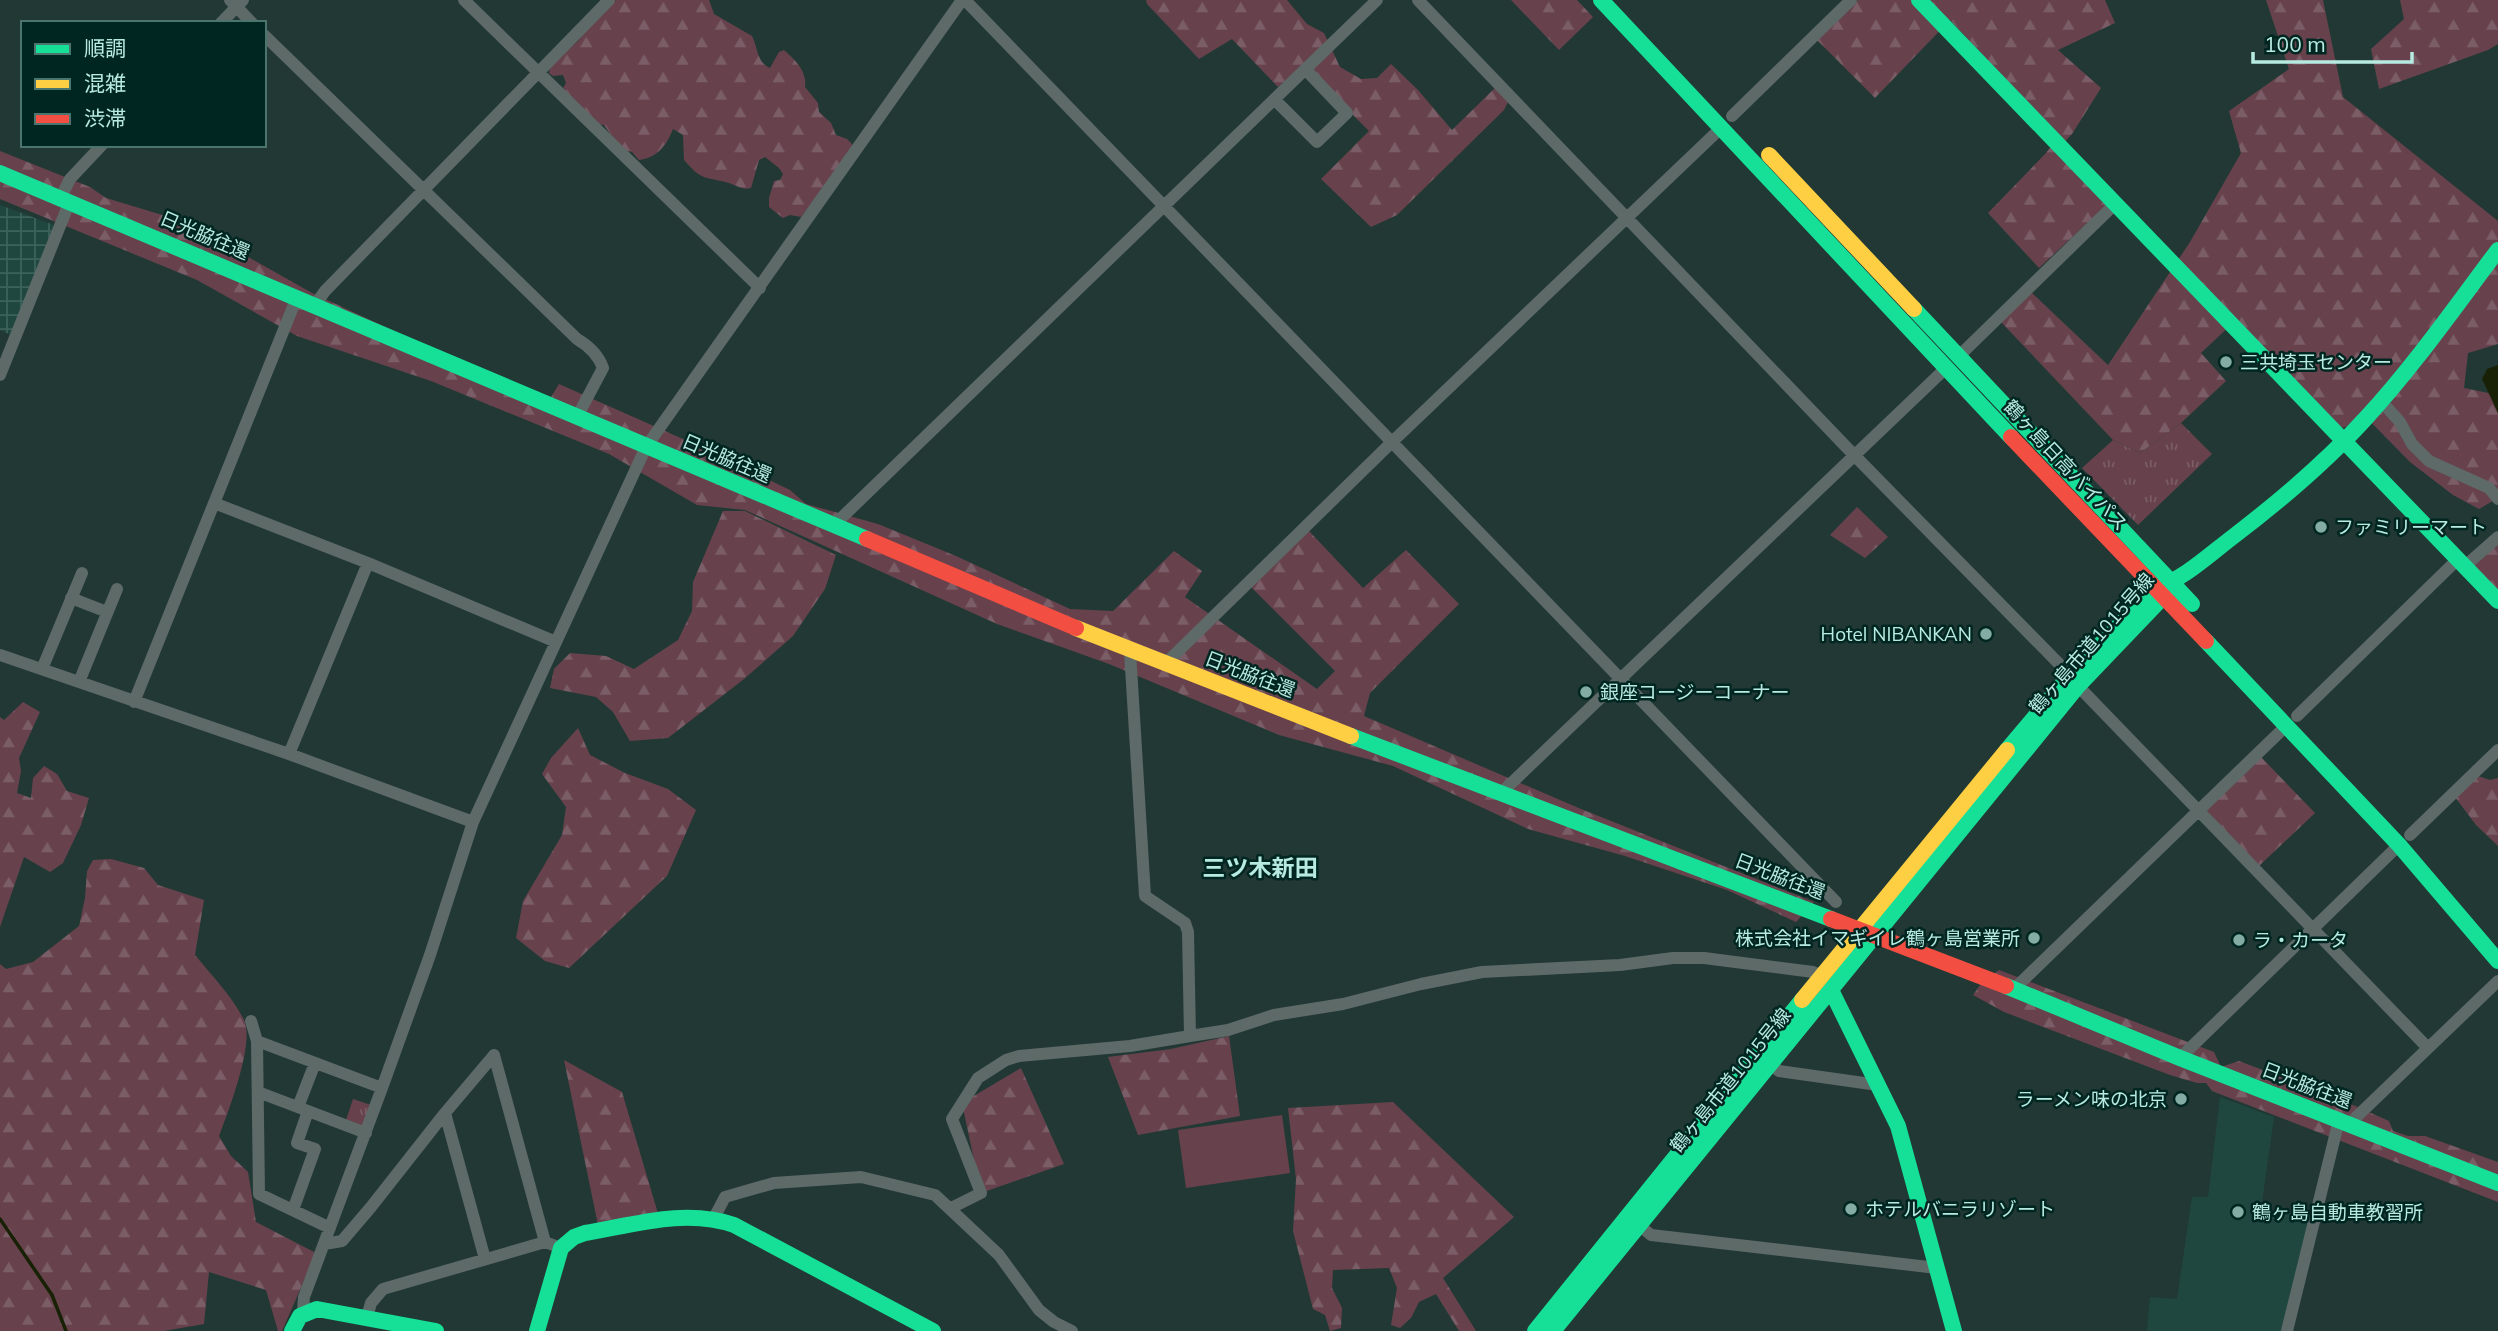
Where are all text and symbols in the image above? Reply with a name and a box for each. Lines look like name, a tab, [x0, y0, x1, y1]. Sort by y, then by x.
legend	[21, 21, 266, 147]
scale bar	[2253, 21, 2412, 65]
text: 100 m	[2264, 31, 2326, 57]
text: 順調	[84, 35, 126, 61]
text: 混雑	[84, 70, 126, 96]
text: 渋滞	[84, 105, 126, 131]
street label: 日光脇往還	[157, 205, 253, 265]
place label: 三共埼玉センター	[2240, 350, 2392, 374]
marker: 三共埼玉センター	[2218, 354, 2234, 370]
street label: 鶴ヶ島日高バイパス	[1999, 394, 2133, 536]
street label: 日光脇往還	[679, 428, 775, 488]
place label: ファミリーマート	[2335, 515, 2487, 539]
marker: ファミリーマート	[2313, 519, 2329, 535]
street label: 鶴ヶ島市道1015号線	[2023, 568, 2159, 718]
place label: Hotel NIBANKAN	[1821, 622, 1972, 646]
marker: Hotel NIBANKAN	[1978, 626, 1994, 642]
street label: 日光脇往還	[1201, 646, 1299, 702]
place label: 銀座コージーコーナー	[1600, 680, 1790, 704]
marker: 銀座コージーコーナー	[1578, 684, 1594, 700]
street label: 日光脇往還	[1731, 848, 1829, 904]
district label: 三ツ木新田	[1203, 853, 1318, 882]
place label: 株式会社イマギイレ鶴ヶ島営業所	[1735, 926, 2020, 950]
place label: ラ・カータ	[2253, 928, 2348, 952]
marker: 株式会社イマギイレ鶴ヶ島営業所	[2026, 930, 2042, 946]
marker: ラ・カータ	[2231, 932, 2247, 948]
street label: 鶴ヶ島市道1015号線	[1664, 1003, 1796, 1157]
street label: 日光脇往還	[2258, 1057, 2356, 1113]
place label: ラーメン味の北京	[2016, 1087, 2167, 1111]
marker: ラーメン味の北京	[2173, 1091, 2189, 1107]
place label: ホテルバニラリゾート	[1865, 1197, 2055, 1221]
place label: 鶴ヶ島自動車教習所	[2252, 1200, 2423, 1224]
marker: ホテルバニラリゾート	[1843, 1201, 1859, 1217]
marker: 鶴ヶ島自動車教習所	[2230, 1204, 2246, 1220]

